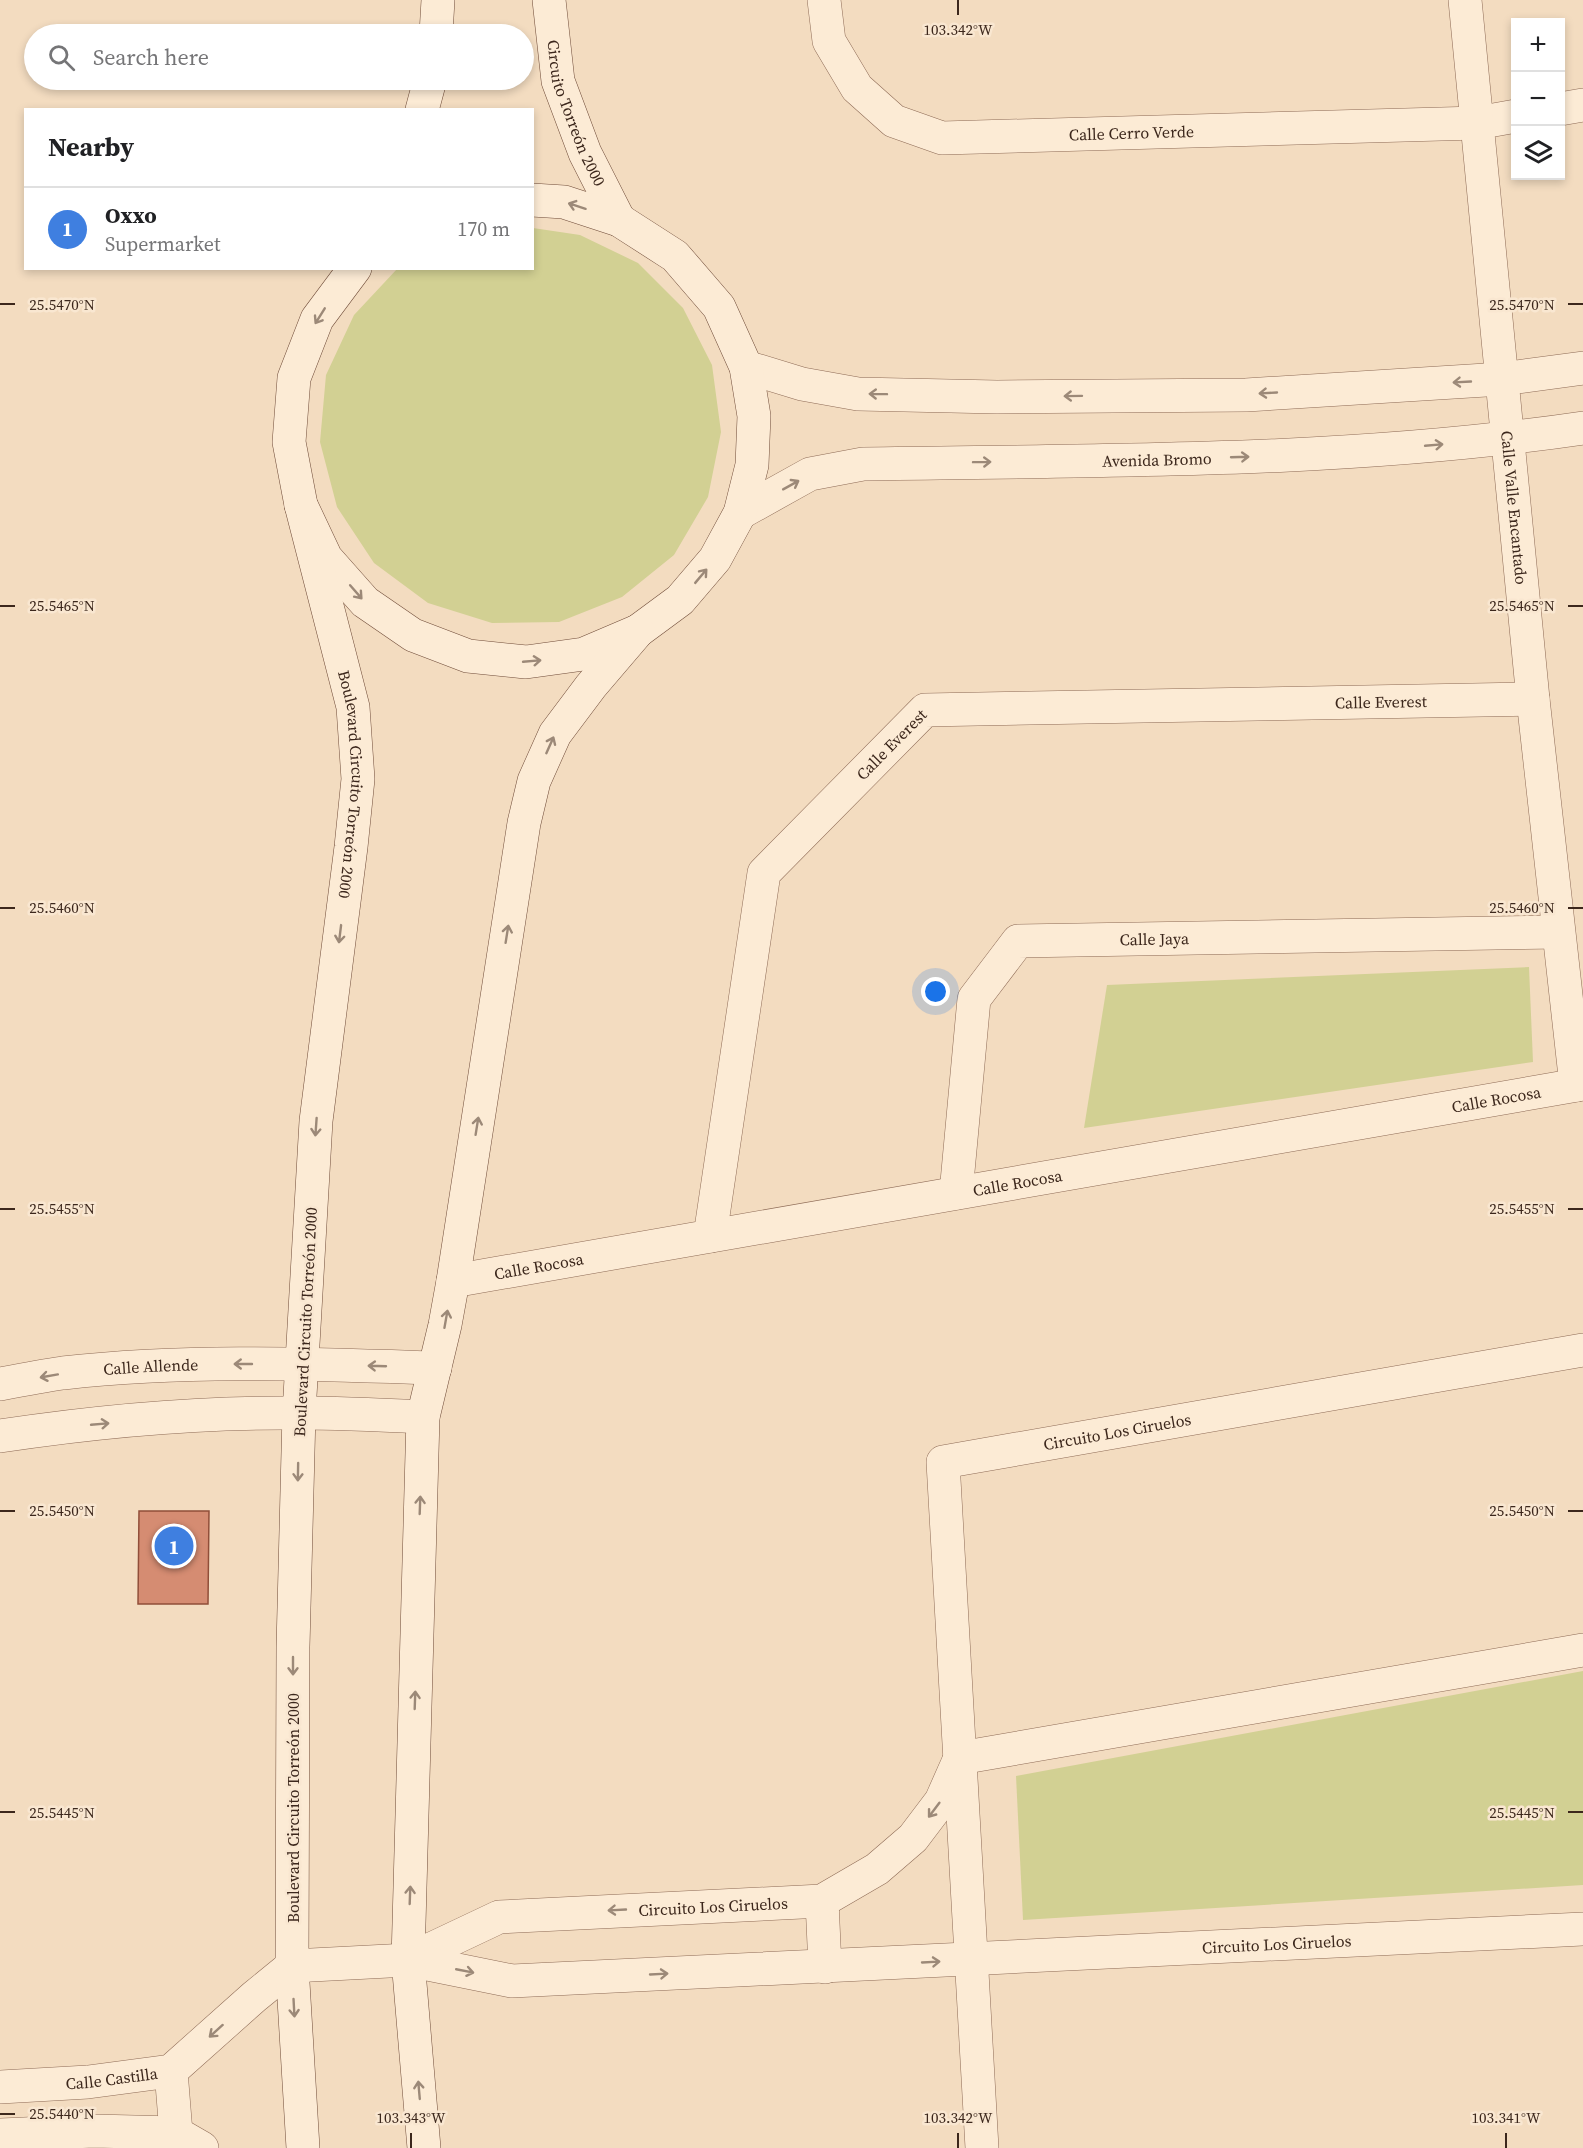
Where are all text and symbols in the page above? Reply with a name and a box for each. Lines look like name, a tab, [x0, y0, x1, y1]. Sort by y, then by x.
map controls	[1511, 18, 1565, 180]
button: +	[1511, 18, 1565, 72]
text: 103.342°W	[924, 19, 993, 40]
search box	[24, 24, 534, 90]
street label: Circuito Torreón 2000	[542, 39, 611, 190]
icon: search	[45, 41, 78, 74]
text: Search here	[93, 42, 209, 72]
button: −	[1511, 72, 1565, 126]
street label: Calle Cerro Verde	[1069, 120, 1194, 145]
button: layers	[1511, 126, 1565, 180]
text: Nearby	[48, 129, 134, 165]
text: Oxxo	[105, 200, 157, 230]
one-way arrow	[568, 200, 587, 211]
text: 1	[62, 215, 73, 243]
text: 170 m	[457, 215, 510, 243]
text: Supermarket	[105, 230, 220, 258]
text: 25.5470°N	[29, 294, 95, 315]
text: 25.5470°N	[1489, 294, 1555, 315]
one-way arrow	[314, 307, 326, 324]
one-way arrow	[1453, 376, 1473, 387]
one-way arrow	[868, 388, 888, 400]
one-way arrow	[1258, 388, 1278, 399]
one-way arrow	[1063, 391, 1083, 402]
street label: Calle Valle Encantado	[1496, 430, 1533, 586]
one-way arrow	[1424, 439, 1444, 450]
street label: Avenida Bromo	[1102, 447, 1212, 472]
one-way arrow	[1229, 451, 1249, 462]
one-way arrow	[971, 456, 991, 468]
one-way arrow	[782, 478, 799, 490]
one-way arrow	[694, 568, 707, 584]
one-way arrow	[349, 584, 363, 599]
text: 25.5465°N	[29, 595, 95, 616]
text: 25.5465°N	[1489, 595, 1555, 616]
one-way arrow	[521, 655, 541, 666]
street label: Boulevard Circuito Torreón 2000	[333, 668, 369, 900]
street label: Calle Everest	[1335, 690, 1428, 714]
street label: Calle Everest	[851, 703, 932, 785]
one-way arrow	[545, 736, 556, 754]
text: 25.5460°N	[29, 897, 95, 918]
text: 25.5460°N	[1489, 897, 1555, 918]
one-way arrow	[334, 923, 345, 943]
one-way arrow	[502, 924, 513, 944]
street label: Calle Jaya	[1119, 927, 1190, 950]
your location	[921, 977, 950, 1006]
street label: Calle Rocosa	[1450, 1080, 1544, 1118]
one-way arrow	[310, 1117, 321, 1137]
one-way arrow	[472, 1117, 483, 1137]
street label: Calle Rocosa	[971, 1164, 1065, 1201]
text: 25.5455°N	[29, 1198, 95, 1219]
text: 25.5455°N	[1489, 1198, 1555, 1219]
street label: Boulevard Circuito Torreón 2000	[288, 1207, 322, 1437]
street label: Calle Rocosa	[492, 1247, 586, 1285]
one-way arrow	[441, 1310, 452, 1329]
street label: Calle Allende	[102, 1353, 199, 1380]
one-way arrow	[234, 1358, 254, 1370]
one-way arrow	[367, 1361, 387, 1372]
one-way arrow	[39, 1370, 59, 1381]
street label: Circuito Los Ciruelos	[1042, 1408, 1193, 1455]
one-way arrow	[89, 1418, 109, 1429]
one-way arrow	[292, 1461, 303, 1481]
one-way arrow	[415, 1496, 426, 1516]
text: 25.5450°N	[29, 1500, 95, 1521]
text: 25.5450°N	[1489, 1500, 1555, 1521]
pin: 1	[154, 1524, 194, 1568]
one-way arrow	[287, 1656, 299, 1676]
one-way arrow	[409, 1691, 421, 1711]
street label: Boulevard Circuito Torreón 2000	[282, 1693, 304, 1923]
text: 25.5445°N	[29, 1802, 95, 1823]
one-way arrow	[928, 1802, 941, 1818]
text: 25.5445°N	[1489, 1802, 1555, 1823]
one-way arrow	[404, 1886, 415, 1906]
street label: Circuito Los Ciruelos	[638, 1892, 788, 1921]
one-way arrow	[608, 1905, 628, 1916]
street label: Circuito Los Ciruelos	[1202, 1929, 1352, 1958]
one-way arrow	[921, 1956, 941, 1967]
one-way arrow	[455, 1966, 474, 1977]
one-way arrow	[649, 1969, 669, 1980]
one-way arrow	[289, 1998, 300, 2018]
one-way arrow	[208, 2024, 223, 2038]
street label: Calle Castilla	[65, 2062, 160, 2094]
one-way arrow	[413, 2080, 424, 2100]
text: 25.5440°N	[29, 2103, 95, 2124]
text: 103.343°W	[377, 2107, 446, 2128]
text: 103.342°W	[924, 2107, 993, 2128]
text: 103.341°W	[1472, 2107, 1541, 2128]

